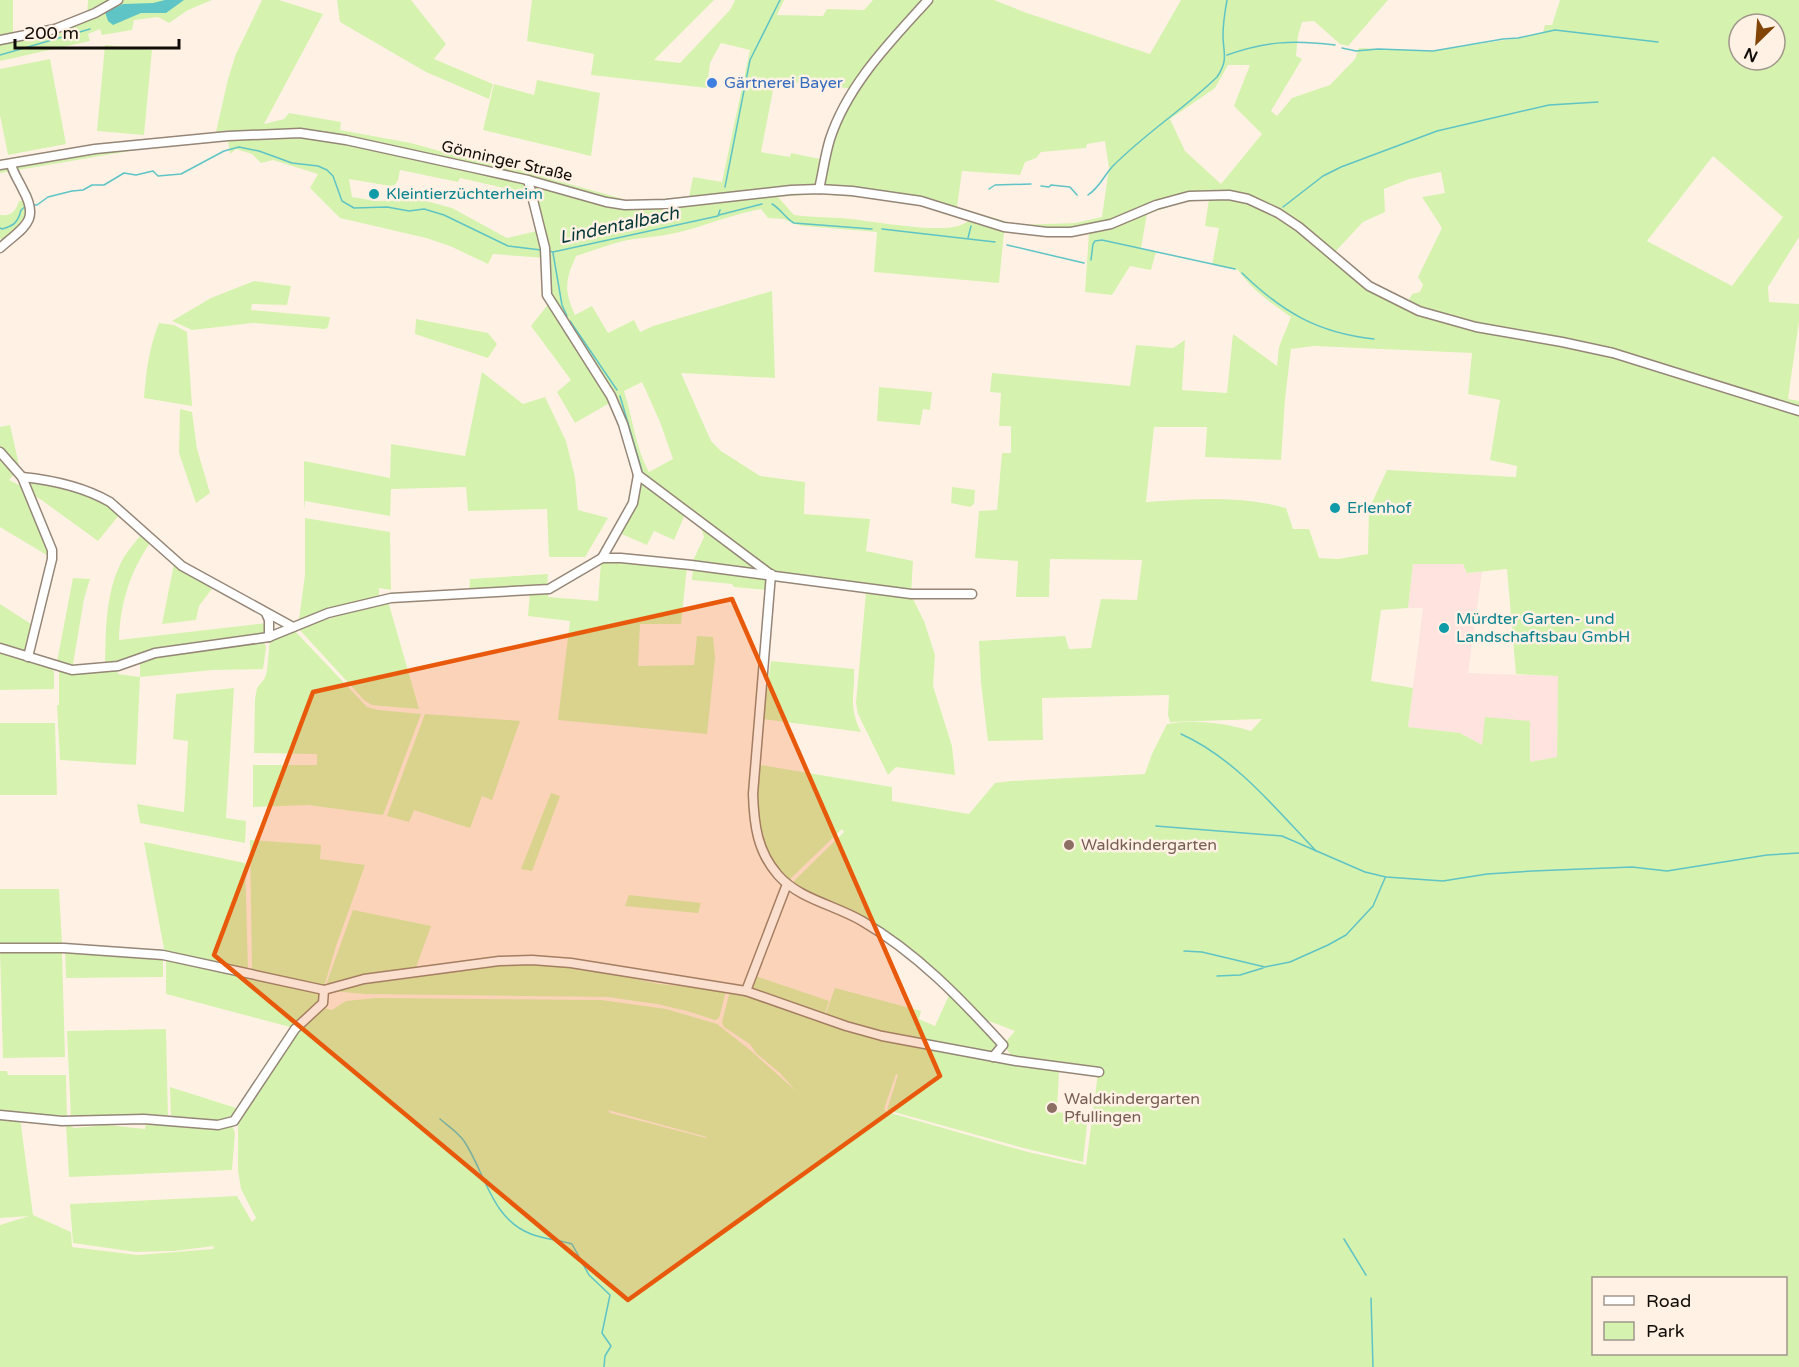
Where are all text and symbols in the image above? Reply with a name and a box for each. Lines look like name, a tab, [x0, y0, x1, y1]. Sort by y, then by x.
scale bar	[15, 12, 178, 50]
north arrow	[1727, 12, 1787, 72]
text: 200 m	[24, 22, 79, 44]
text: N	[1741, 43, 1761, 66]
place label: Gärtnerei Bayer	[724, 73, 844, 93]
marker: Gärtnerei Bayer	[705, 76, 719, 90]
street label: Gönninger Straße	[439, 136, 575, 186]
place label: Kleintierzüchterheim	[386, 184, 543, 204]
marker: Kleintierzüchterheim	[367, 187, 381, 201]
water label: Lindentalbach	[557, 201, 682, 248]
place label: Erlenhof	[1347, 498, 1412, 518]
marker: Erlenhof	[1328, 501, 1342, 515]
place label: Mürdter Garten- und Landschaftsbau GmbH	[1456, 609, 1630, 647]
marker: Mürdter Garten- und Landschaftsbau GmbH	[1437, 621, 1451, 635]
place label: Waldkindergarten	[1081, 835, 1217, 855]
marker: Waldkindergarten	[1062, 838, 1076, 852]
place label: Waldkindergarten Pfullingen	[1064, 1089, 1200, 1127]
marker: Waldkindergarten Pfullingen	[1045, 1101, 1059, 1115]
legend	[1592, 1277, 1787, 1355]
text: Road	[1646, 1290, 1691, 1312]
text: Park	[1646, 1320, 1685, 1342]

